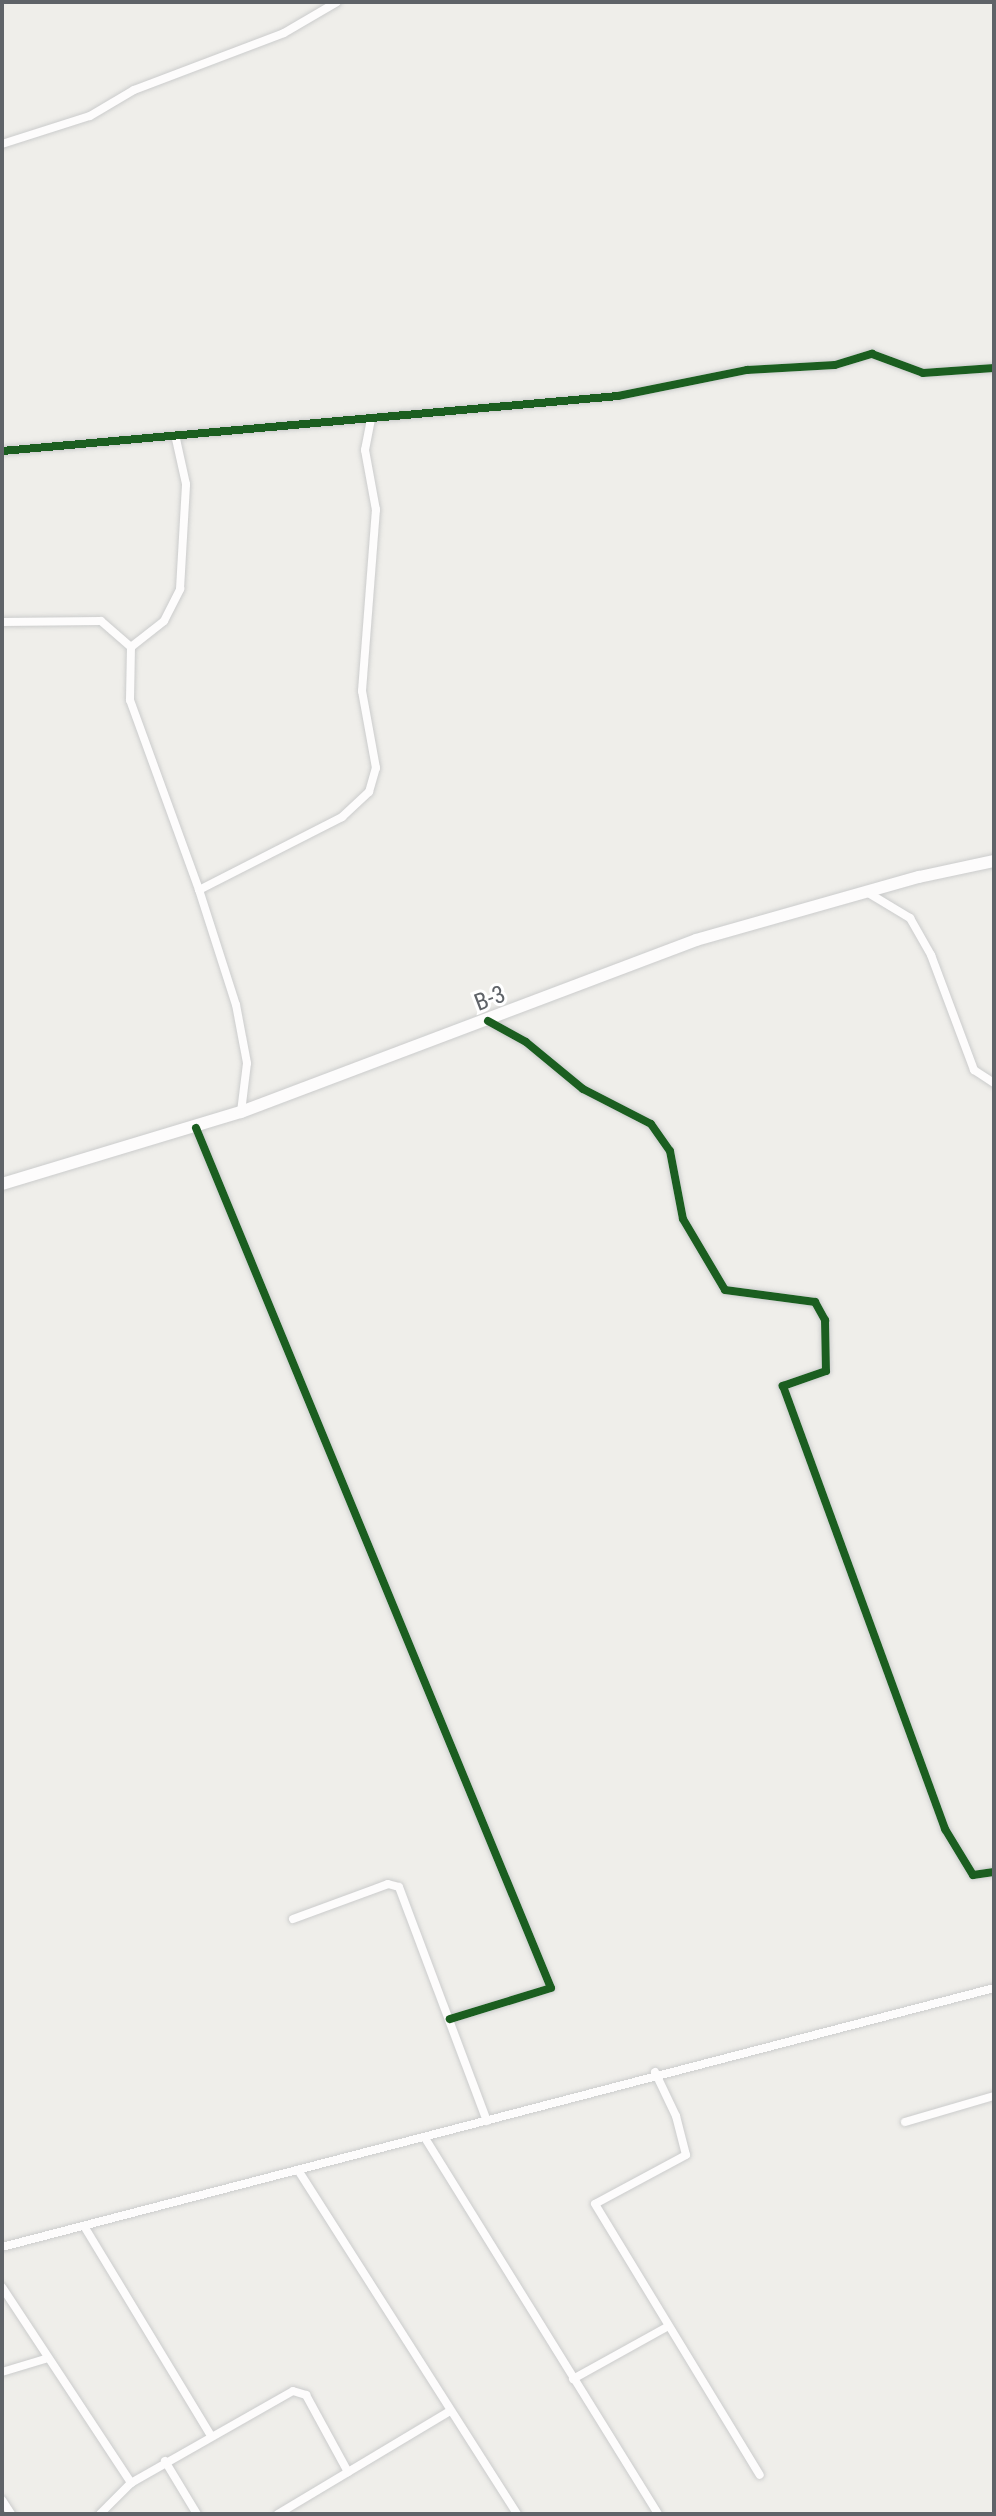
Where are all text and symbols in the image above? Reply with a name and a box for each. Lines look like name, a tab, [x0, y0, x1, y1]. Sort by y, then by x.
street label: B-3	[470, 980, 510, 1018]

